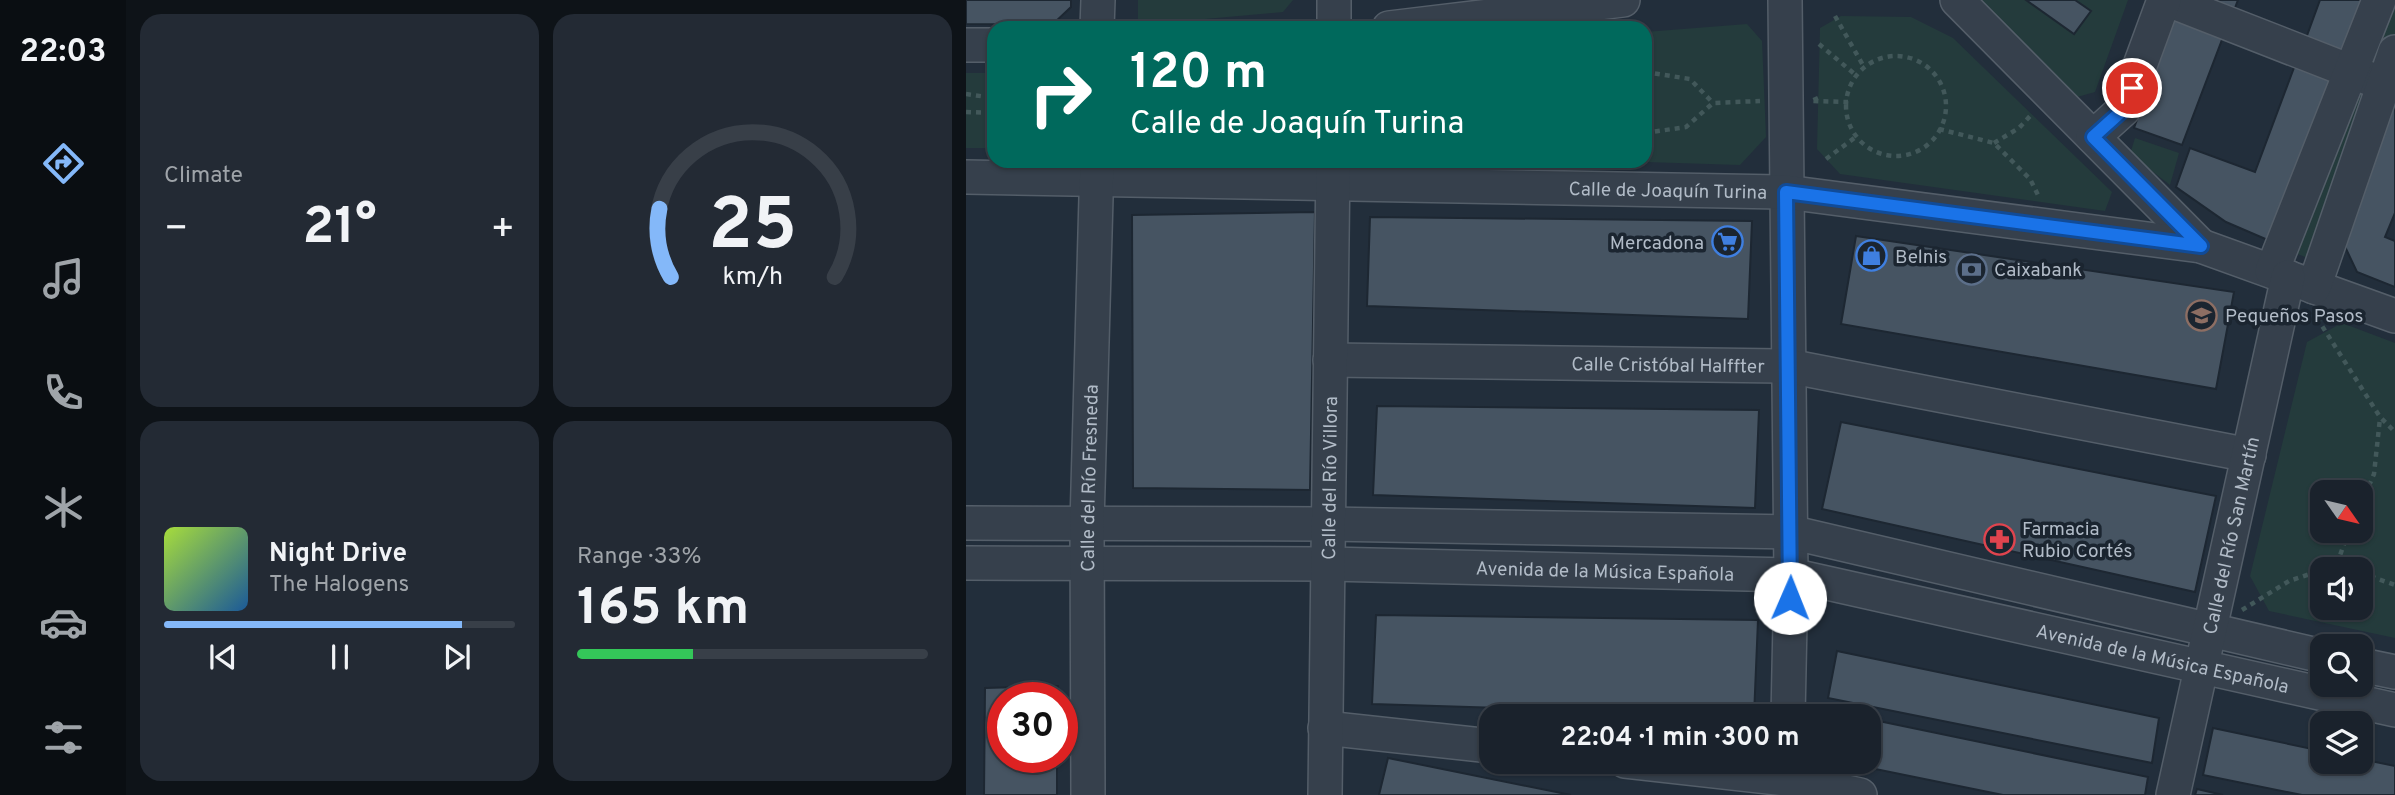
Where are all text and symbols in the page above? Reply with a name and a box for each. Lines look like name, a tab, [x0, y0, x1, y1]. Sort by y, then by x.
text: 22:03	[19, 33, 107, 73]
text: 120 m	[1130, 44, 1267, 106]
icon: right	[1015, 49, 1106, 140]
pin	[2102, 58, 2162, 118]
icon: arrive	[2113, 69, 2151, 107]
text: Calle de Joaquín Turina	[1130, 105, 1464, 145]
icon: directions	[39, 139, 88, 188]
text: Climate	[164, 162, 243, 191]
street label: Calle de Joaquín Turina	[1568, 178, 1767, 206]
text: 25	[708, 183, 797, 275]
text: 21°	[302, 196, 377, 262]
text: −	[164, 206, 189, 255]
text: +	[490, 206, 515, 255]
supermarket icon: Mercadona	[1710, 225, 1744, 259]
place label: Mercadona	[1610, 232, 1704, 256]
shop icon: Belnis	[1855, 239, 1889, 273]
place label: Belnis	[1895, 246, 1947, 270]
bank icon: Caixabank	[1954, 252, 1988, 286]
icon: music	[39, 254, 88, 303]
place label: Caixabank	[1994, 259, 2082, 283]
text: km/h	[722, 261, 783, 293]
school or university icon: Pequeños Pasos	[2185, 298, 2219, 332]
place label: Pequeños Pasos	[2225, 305, 2363, 329]
street label: Calle Cristóbal Halffter	[1571, 353, 1765, 380]
icon: phone	[39, 368, 88, 417]
street label: Calle del Río Fresneda	[1077, 384, 1105, 572]
street label: Calle del Río Villora	[1318, 396, 1344, 560]
street label: Calle del Río San Martín	[2199, 435, 2266, 637]
north arrow	[2310, 480, 2373, 542]
map controls	[2310, 480, 2373, 774]
icon: climate	[39, 483, 88, 532]
place label: Farmacia Rubio Cortés	[2022, 518, 2132, 564]
pharmacy icon: Farmacia Rubio Cortés	[1982, 522, 2016, 556]
text: Night Drive	[269, 538, 407, 571]
text: Range · 33%	[577, 543, 701, 572]
street label: Avenida de la Música Española	[1475, 557, 1734, 588]
button: sound	[2310, 557, 2373, 620]
position arrow	[1753, 561, 1827, 635]
text: The Halogens	[269, 571, 409, 600]
text: 165 km	[577, 577, 749, 643]
icon: car	[39, 598, 88, 647]
street label: Avenida de la Música Española	[2033, 620, 2291, 700]
button: search	[2310, 634, 2373, 697]
icon: previous	[204, 638, 242, 676]
icon: pause	[321, 638, 359, 676]
icon: next	[438, 638, 476, 676]
speed limit sign: 30	[987, 682, 1078, 773]
button: layers	[2310, 711, 2373, 774]
icon: filters	[39, 713, 88, 762]
text: 22:04 · 1 min · 300 m	[1560, 722, 1800, 755]

